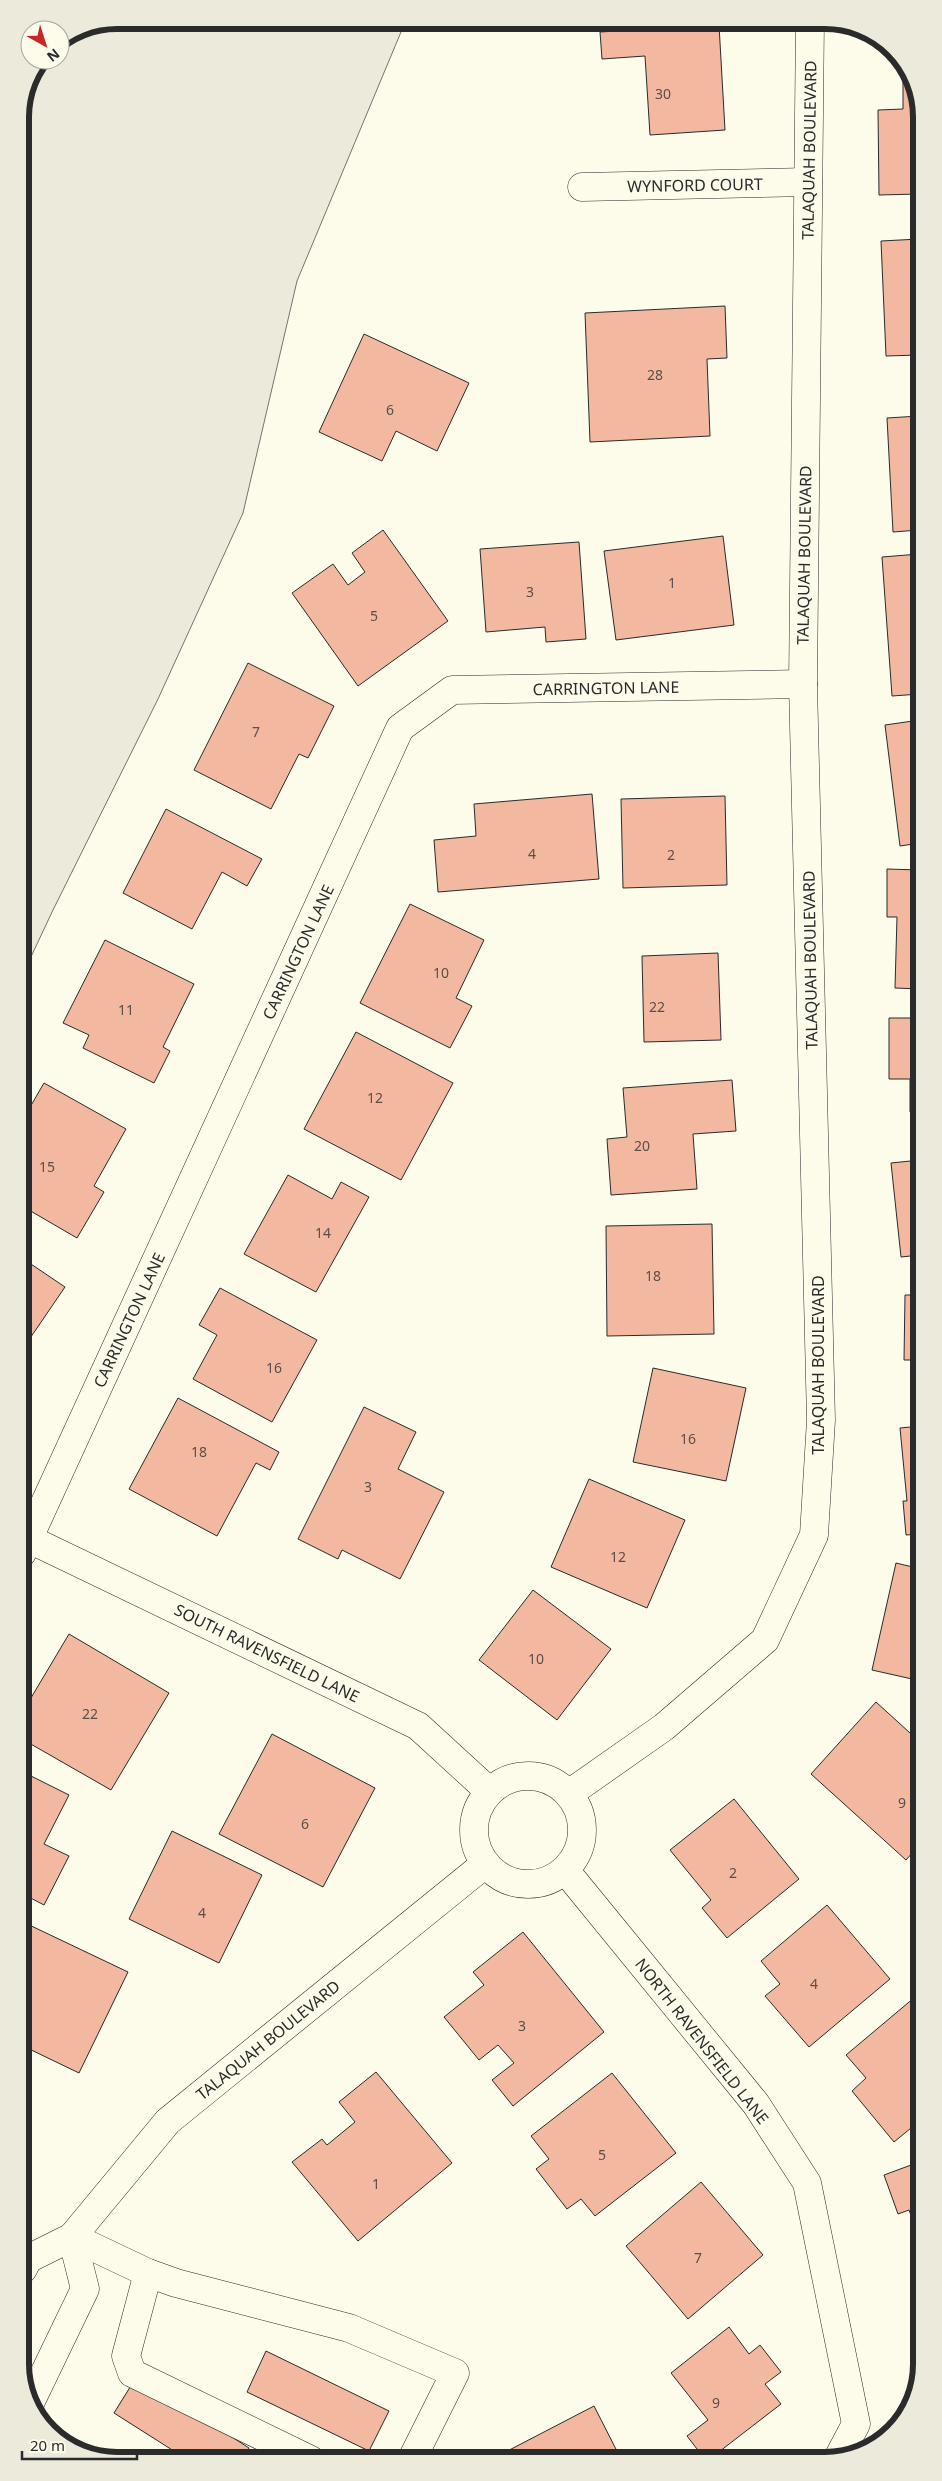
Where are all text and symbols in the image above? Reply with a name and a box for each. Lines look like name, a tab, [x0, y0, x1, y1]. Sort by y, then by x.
north arrow	[20, 20, 70, 70]
text: N	[43, 45, 64, 66]
street label: TALAQUAH BOULEVARD	[796, 60, 822, 240]
house number: 30	[655, 84, 671, 103]
street label: WYNFORD COURT	[627, 173, 763, 197]
house number: 28	[647, 365, 663, 384]
house number: 6	[386, 400, 394, 419]
street label: TALAQUAH BOULEVARD	[791, 465, 817, 645]
house number: 1	[668, 573, 676, 592]
house number: 3	[526, 582, 534, 601]
house number: 5	[370, 606, 378, 625]
street label: CARRINGTON LANE	[533, 676, 679, 700]
house number: 7	[252, 722, 260, 741]
house number: 4	[528, 844, 536, 863]
house number: 2	[667, 845, 675, 864]
street label: TALAQUAH BOULEVARD	[797, 870, 823, 1050]
street label: CARRINGTON LANE	[257, 881, 339, 1023]
house number: 10	[433, 963, 449, 982]
house number: 22	[649, 997, 665, 1016]
house number: 11	[118, 1000, 134, 1019]
house number: 12	[367, 1088, 383, 1107]
house number: 20	[634, 1136, 650, 1155]
house number: 15	[39, 1157, 55, 1176]
house number: 14	[315, 1223, 331, 1242]
street label: CARRINGTON LANE	[88, 1249, 170, 1391]
house number: 18	[645, 1266, 661, 1285]
street label: TALAQUAH BOULEVARD	[807, 1275, 829, 1455]
house number: 16	[266, 1358, 282, 1377]
house number: 16	[680, 1429, 696, 1448]
house number: 18	[191, 1442, 207, 1461]
house number: 3	[364, 1477, 372, 1496]
house number: 12	[610, 1547, 626, 1566]
street label: SOUTH RAVENSFIELD LANE	[171, 1599, 363, 1707]
house number: 10	[528, 1649, 544, 1668]
house number: 22	[82, 1704, 98, 1723]
house number: 9	[898, 1793, 906, 1812]
house number: 6	[301, 1814, 309, 1833]
house number: 2	[729, 1863, 737, 1882]
house number: 4	[198, 1903, 206, 1922]
street label: NORTH RAVENSFIELD LANE	[630, 1953, 774, 2129]
house number: 4	[810, 1974, 818, 1993]
street label: TALAQUAH BOULEVARD	[191, 1975, 345, 2105]
house number: 3	[518, 2016, 526, 2035]
house number: 5	[598, 2145, 606, 2164]
house number: 1	[372, 2174, 380, 2193]
house number: 7	[694, 2248, 702, 2267]
house number: 9	[712, 2393, 720, 2412]
scale bar	[22, 2428, 138, 2460]
text: 20 m	[30, 2435, 65, 2455]

